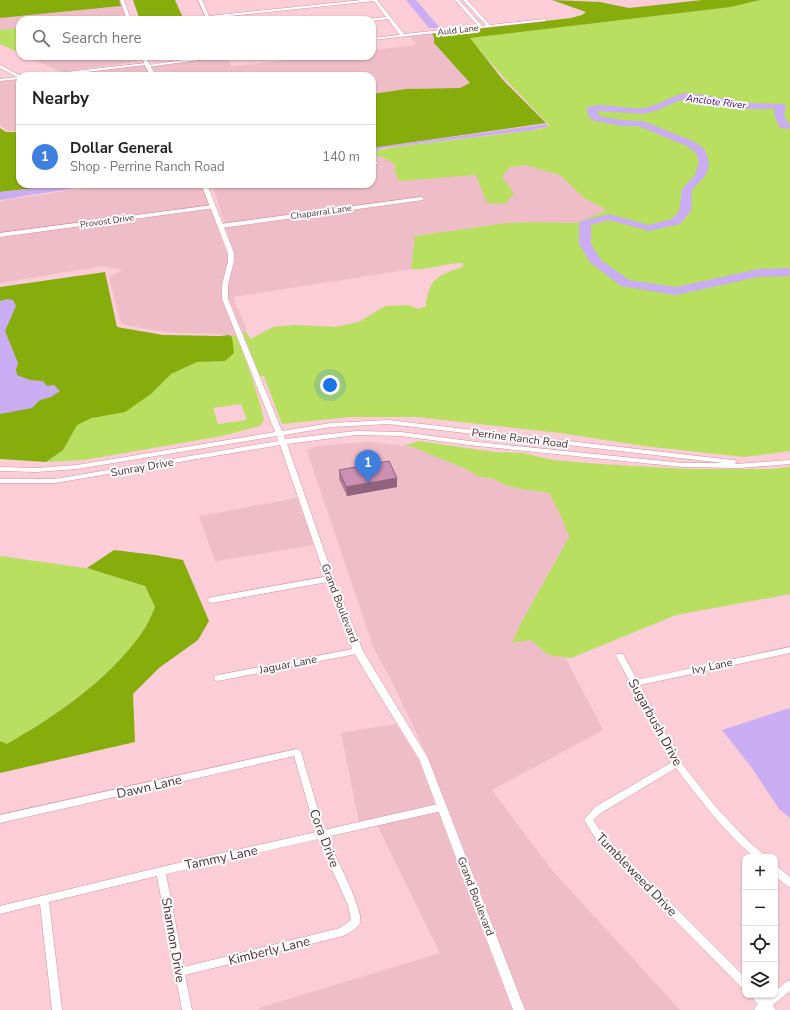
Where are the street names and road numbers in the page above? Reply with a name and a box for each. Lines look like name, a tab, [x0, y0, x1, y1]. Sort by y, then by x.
street label: Auld Lane	[437, 22, 479, 38]
street label: Chaparral Lane	[290, 202, 353, 222]
street label: Provost Drive	[79, 211, 135, 231]
street label: Perrine Ranch Road	[471, 425, 569, 452]
street label: Sunray Drive	[110, 455, 175, 480]
street label: Grand Boulevard	[318, 561, 362, 645]
street label: Jaguar Lane	[257, 652, 318, 678]
street label: Ivy Lane	[690, 655, 734, 678]
street label: Sugarbush Drive	[624, 676, 687, 769]
street label: Dawn Lane	[115, 771, 184, 803]
street label: Cora Drive	[305, 807, 343, 870]
street label: Tumbleweed Drive	[592, 829, 681, 921]
street label: Tammy Lane	[183, 841, 259, 874]
street label: Grand Boulevard	[454, 854, 498, 938]
street label: Shannon Drive	[157, 896, 189, 984]
street label: Kimberly Lane	[227, 932, 312, 970]

